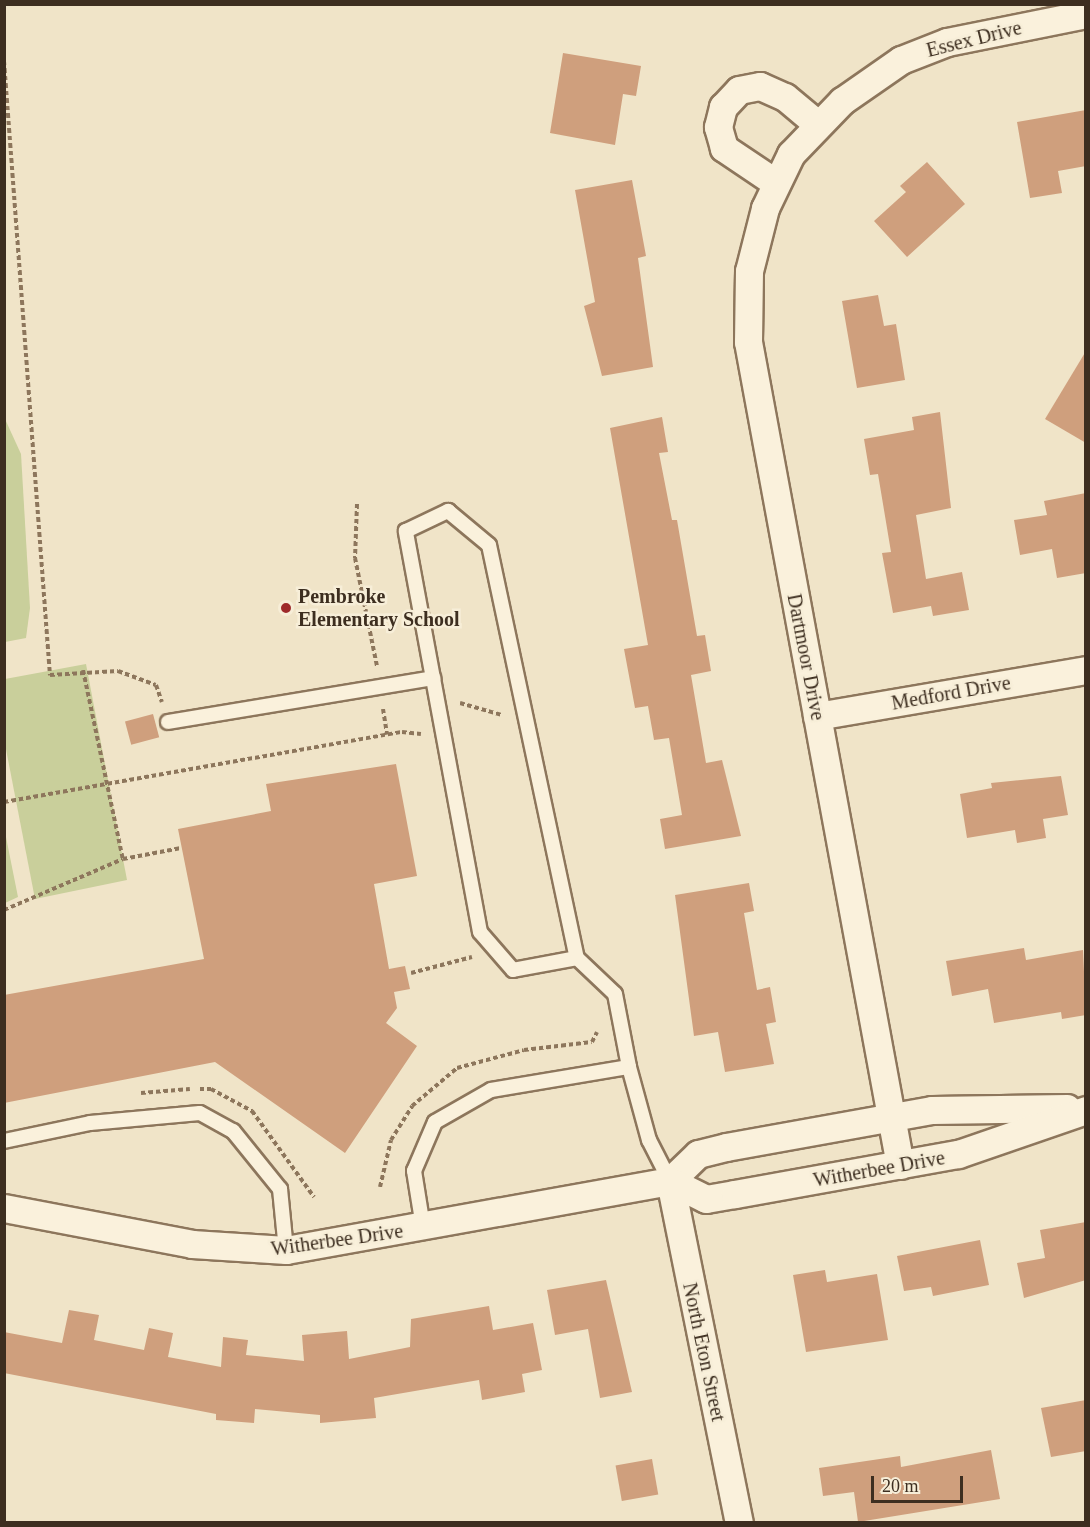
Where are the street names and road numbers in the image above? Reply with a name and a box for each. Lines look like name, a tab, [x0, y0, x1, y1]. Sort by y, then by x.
street label: Essex Drive	[924, 16, 1024, 62]
street label: Dartmoor Drive	[782, 592, 830, 722]
street label: Medford Drive	[890, 671, 1012, 715]
street label: Witherbee Drive	[811, 1146, 947, 1192]
street label: Witherbee Drive	[269, 1219, 405, 1261]
street label: North Eton Street	[678, 1281, 730, 1423]

